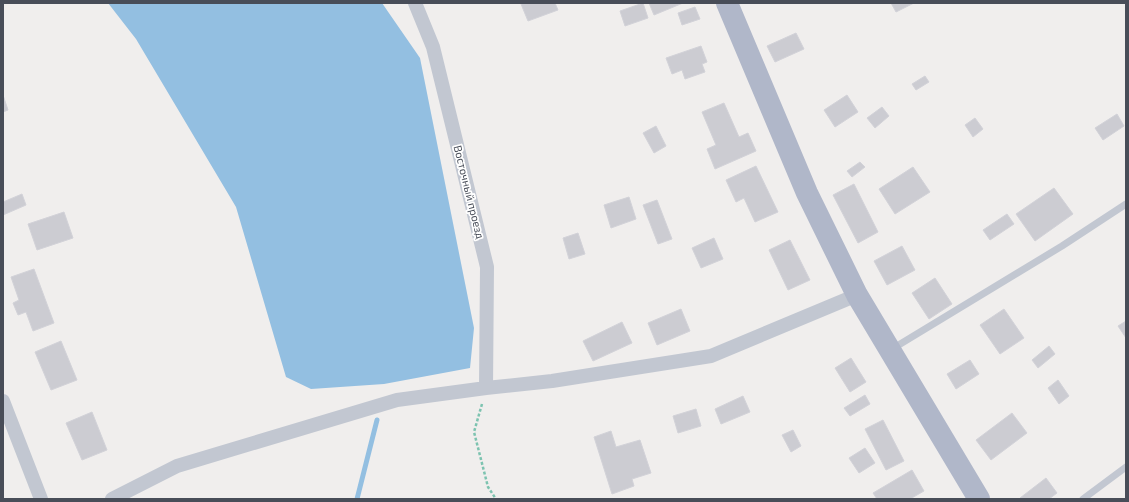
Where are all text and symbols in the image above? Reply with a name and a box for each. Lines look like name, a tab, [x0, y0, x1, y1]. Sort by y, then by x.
street label: Восточный проезд	[452, 144, 488, 241]

